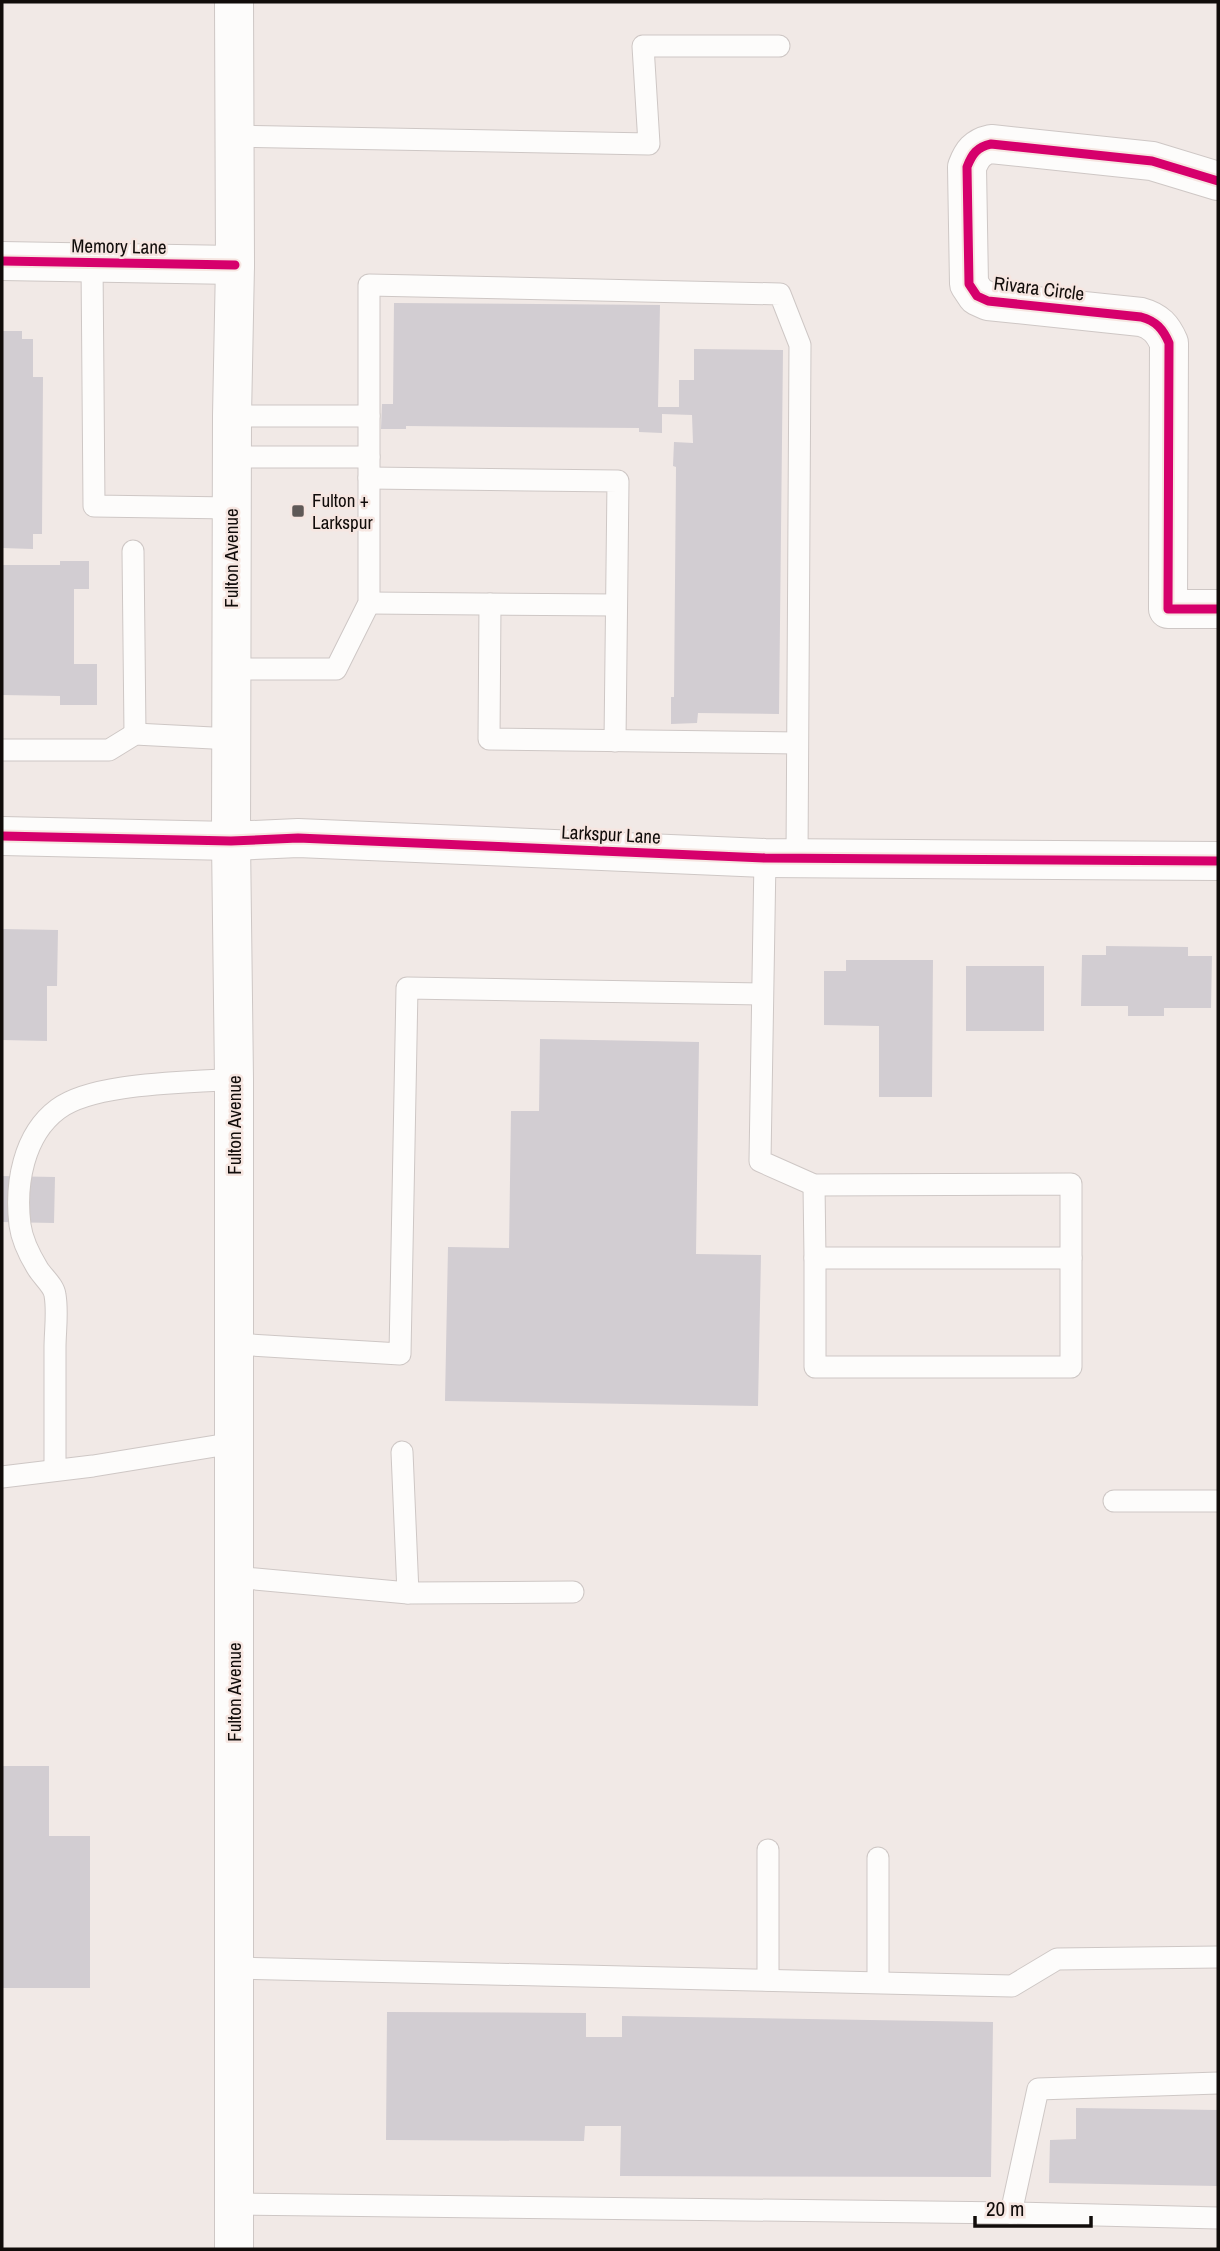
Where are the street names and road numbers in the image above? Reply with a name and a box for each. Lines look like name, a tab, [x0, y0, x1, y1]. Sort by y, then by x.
street label: Memory Lane	[71, 232, 167, 260]
street label: Rivara Circle	[992, 270, 1086, 306]
street label: Fulton Avenue	[218, 508, 244, 608]
street label: Larkspur Lane	[561, 818, 661, 850]
street label: Fulton Avenue	[221, 1075, 247, 1175]
street label: Fulton Avenue	[221, 1642, 247, 1742]

